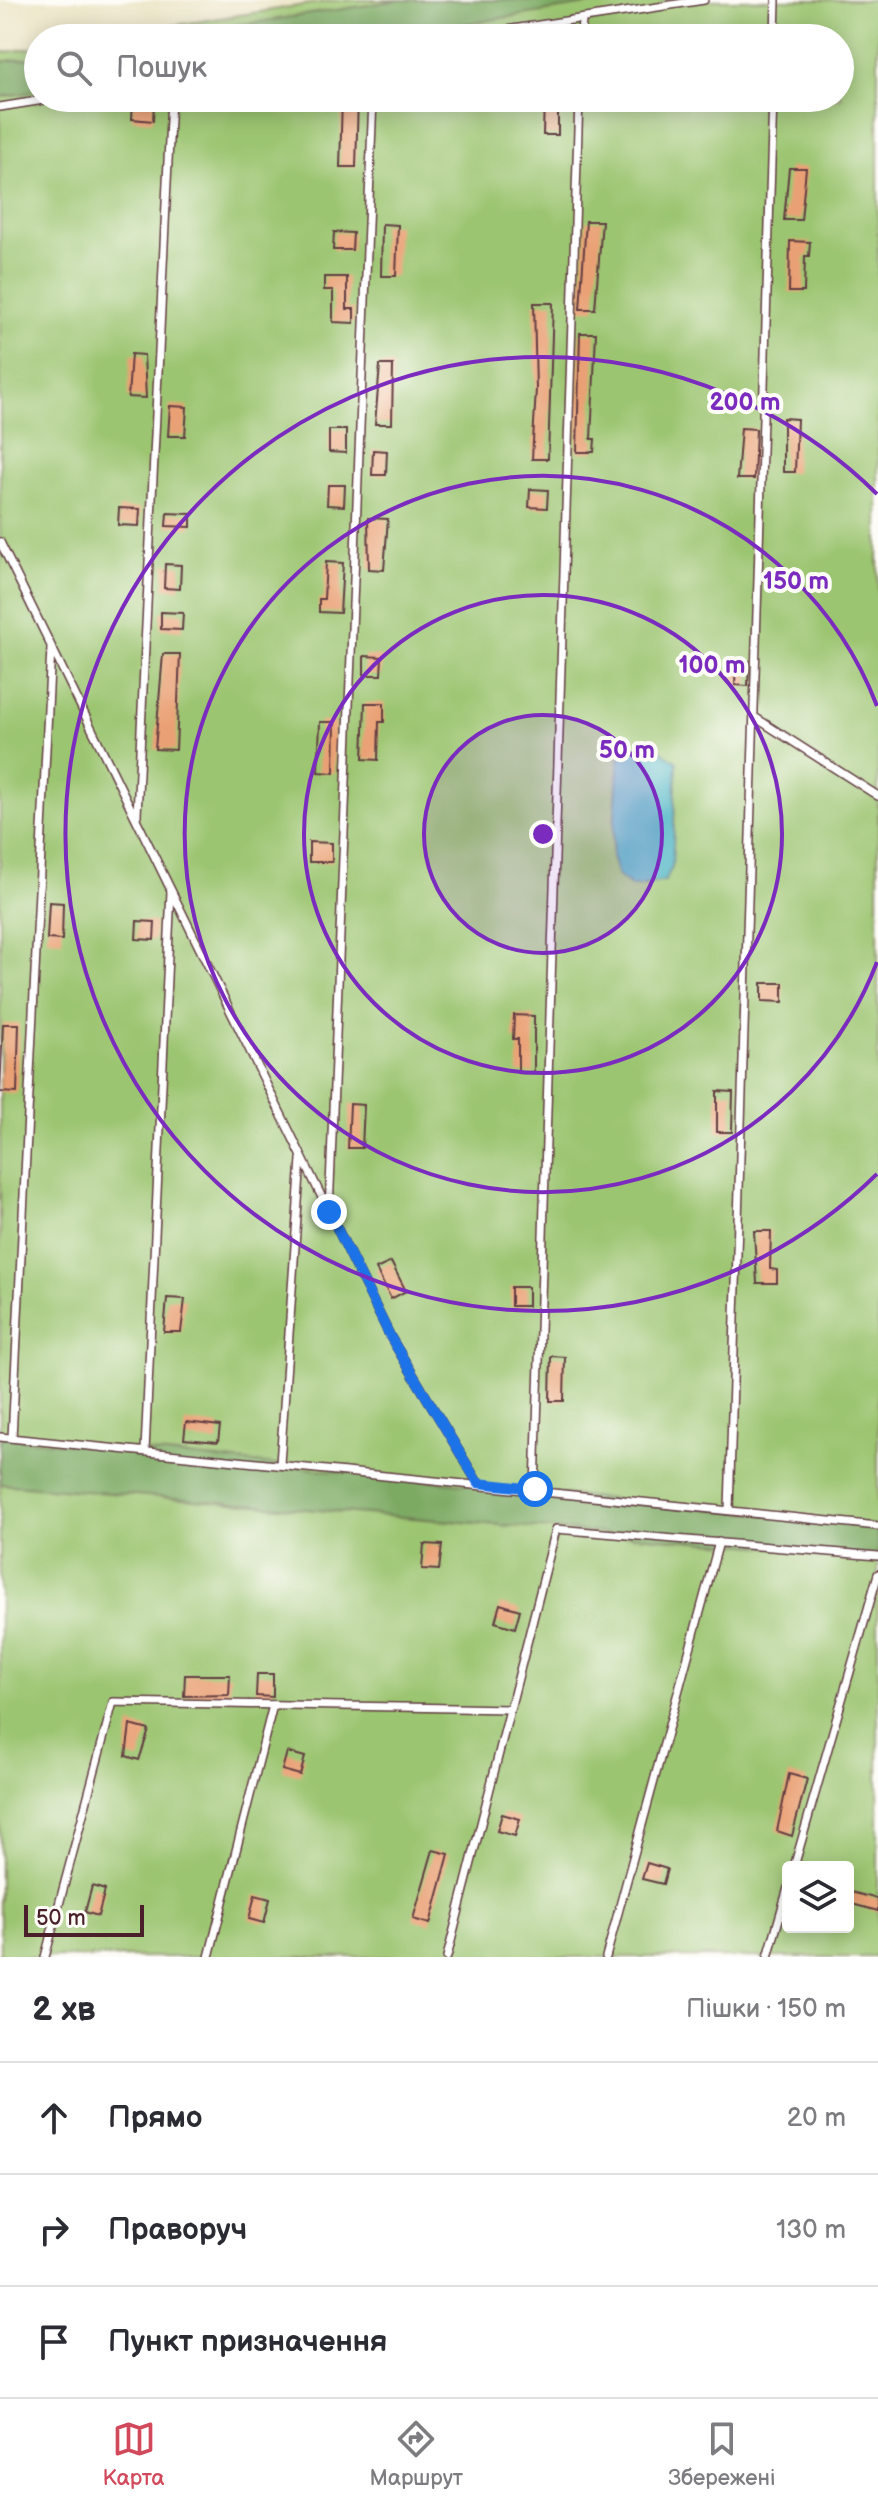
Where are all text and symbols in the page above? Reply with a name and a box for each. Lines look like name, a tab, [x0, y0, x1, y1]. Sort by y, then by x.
search box	[24, 24, 854, 112]
icon: search	[52, 46, 96, 90]
text: Пошук	[116, 50, 207, 86]
text: 200 m	[710, 388, 780, 417]
text: 150 m	[763, 567, 829, 596]
text: 100 m	[679, 651, 745, 680]
text: 50 m	[599, 736, 655, 765]
centre of rings	[529, 820, 557, 848]
route end	[311, 1194, 347, 1230]
route start	[517, 1471, 553, 1507]
map controls	[782, 1861, 854, 1933]
button: layers	[782, 1861, 854, 1933]
scale bar	[24, 1901, 144, 1937]
text: 50 m	[36, 1905, 86, 1932]
text: 2 хв	[32, 1989, 96, 2030]
text: Пішки · 150 m	[686, 1994, 846, 2025]
icon: ahead	[32, 2096, 76, 2140]
text: Прямо	[108, 2100, 202, 2136]
text: 20 m	[787, 2103, 846, 2134]
icon: right	[32, 2208, 76, 2252]
text: Праворуч	[108, 2212, 247, 2248]
text: 130 m	[776, 2215, 846, 2246]
icon: arrive	[32, 2320, 76, 2364]
text: Пункт призначення	[108, 2324, 387, 2360]
tab: Карта	[103, 2417, 164, 2492]
tab: Маршрут	[370, 2417, 463, 2492]
tab: Збережені	[668, 2417, 775, 2492]

